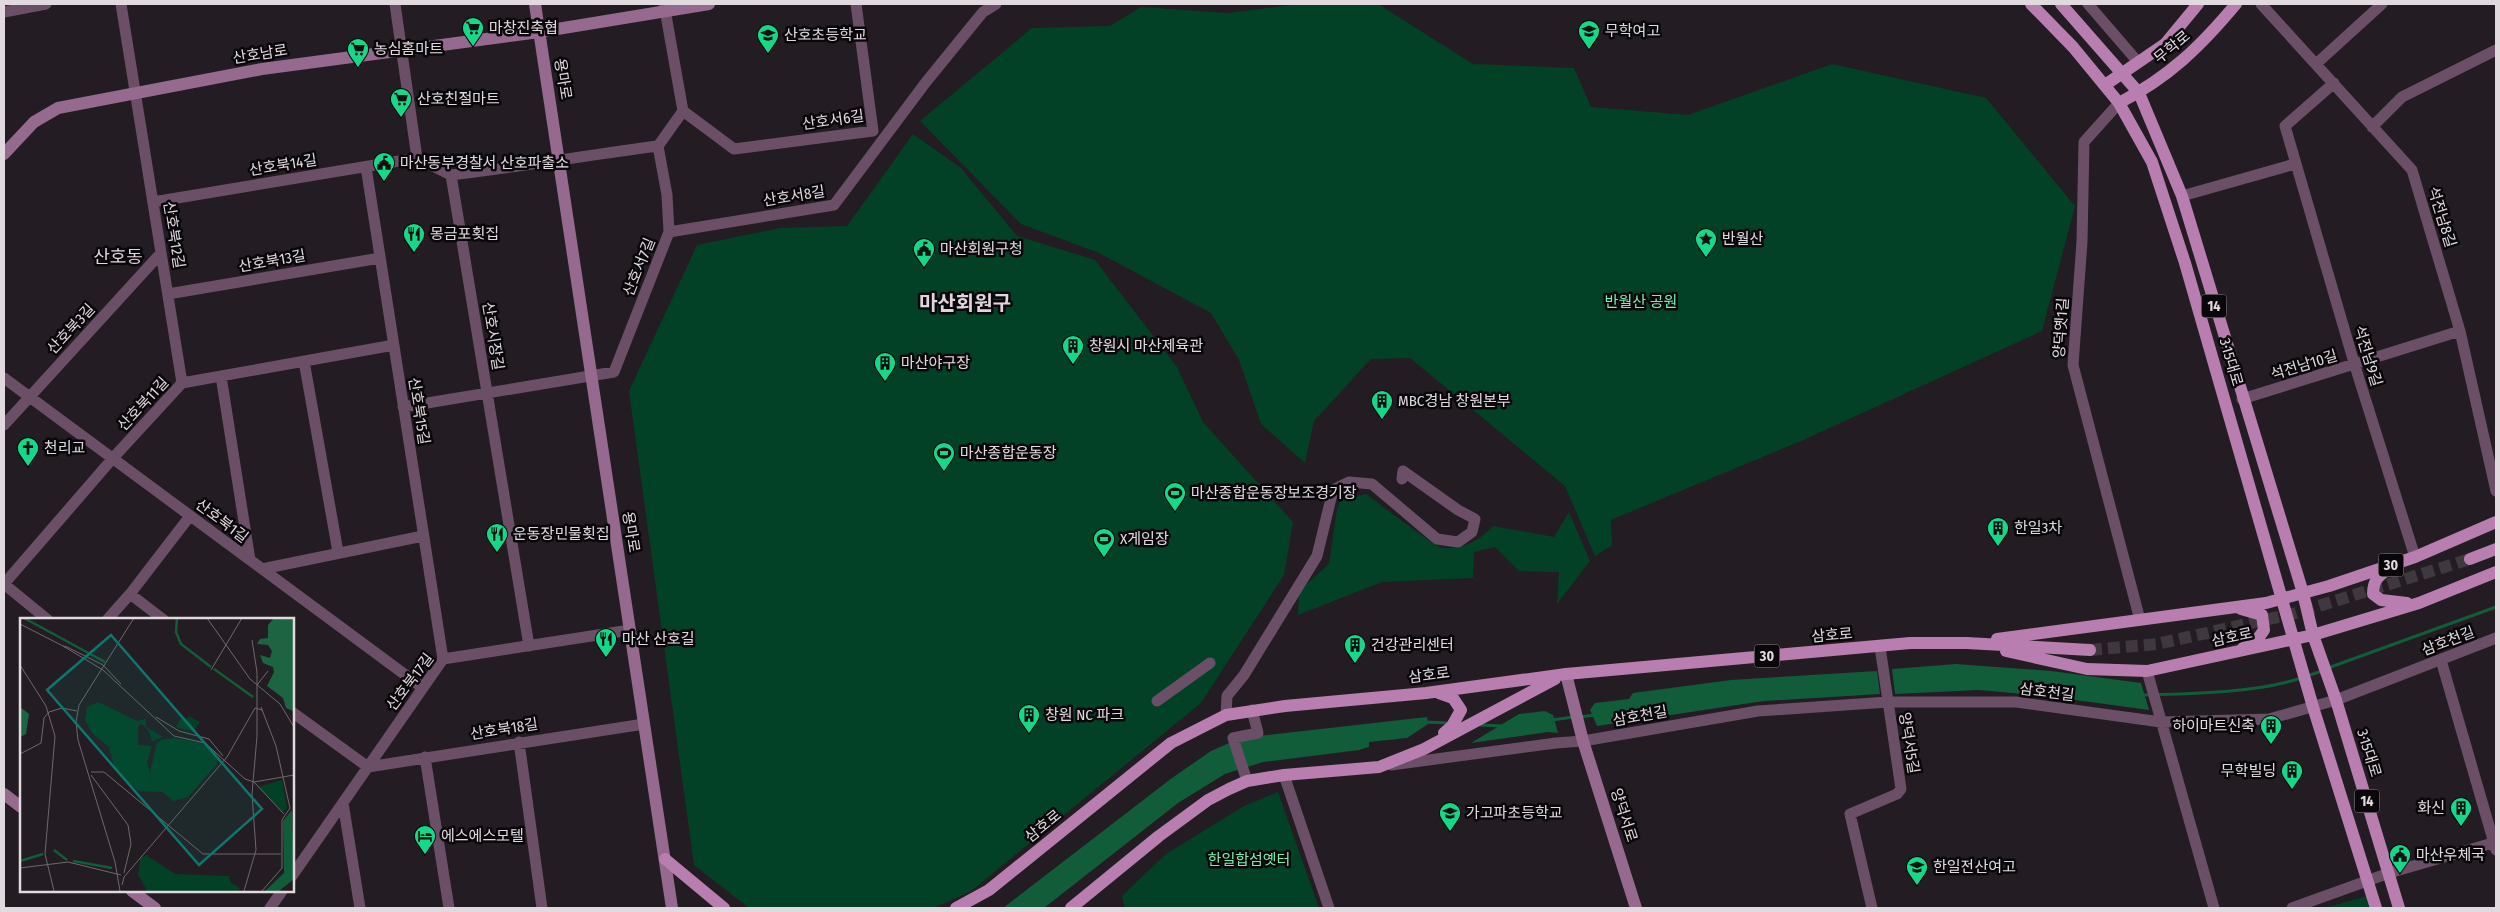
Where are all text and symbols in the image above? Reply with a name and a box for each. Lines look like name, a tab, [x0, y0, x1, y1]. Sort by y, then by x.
supermarket icon: 마창진축협	[461, 16, 485, 47]
place label: 마창진축협	[489, 19, 558, 37]
school or university icon: 무학여고	[1577, 19, 1601, 50]
place label: 무학여고	[1605, 22, 1660, 40]
school or university icon: 산호초등학교	[756, 23, 780, 54]
place label: 산호초등학교	[784, 26, 867, 44]
street label: 무학로	[2150, 27, 2194, 67]
supermarket icon: 농심홈마트	[346, 37, 370, 68]
place label: 농심홈마트	[374, 40, 443, 58]
street label: 산호남로	[231, 41, 289, 67]
street label: 용마로	[551, 57, 575, 101]
supermarket icon: 산호친절마트	[389, 87, 413, 118]
place label: 산호친절마트	[417, 90, 500, 108]
street label: 산호서6길	[801, 107, 865, 133]
street label: 산호북14길	[248, 151, 318, 179]
public building icon: 마산동부경찰서 산호파출소	[372, 151, 396, 182]
place label: 마산동부경찰서 산호파출소	[400, 154, 569, 172]
street label: 산호서8길	[762, 182, 826, 210]
street label: 석전남8길	[2424, 184, 2460, 250]
street label: 산호북12길	[160, 200, 188, 270]
restaurant icon: 몽금포횟집	[402, 222, 426, 253]
place label: 몽금포횟집	[430, 225, 499, 243]
place icon: 반월산	[1694, 227, 1718, 258]
place label: 반월산	[1722, 230, 1764, 248]
street label: 산호서7길	[619, 235, 659, 299]
public building icon: 마산회원구청	[912, 237, 936, 268]
place label: 마산회원구청	[940, 240, 1023, 258]
district label: 산호동	[93, 246, 143, 268]
street label: 산호북13길	[237, 246, 307, 276]
district label: 마산회원구	[919, 291, 1011, 315]
park label: 반월산 공원	[1605, 293, 1677, 311]
road number: 14	[2202, 294, 2226, 318]
street label: 양덕옛1길	[2050, 297, 2072, 359]
street label: 산호북3길	[43, 300, 99, 358]
street label: 산호시장길	[479, 301, 507, 371]
street label: 석전남9길	[2350, 323, 2386, 389]
building icon: 창원시 마산제육관	[1061, 334, 1085, 365]
street label: 3·15대로	[2216, 336, 2246, 388]
place label: 창원시 마산제육관	[1089, 337, 1203, 355]
street label: 석전남10길	[2268, 346, 2340, 384]
building icon: 마산야구장	[873, 351, 897, 382]
place label: 마산야구장	[901, 354, 970, 372]
street label: 산호북11길	[114, 373, 172, 435]
street label: 산호북15길	[405, 376, 433, 446]
building icon: MBC경남 창원본부	[1370, 389, 1394, 420]
place label: MBC경남 창원본부	[1398, 392, 1511, 410]
church icon: 천리교	[16, 436, 40, 467]
place label: 천리교	[44, 439, 85, 457]
sports icon: 마산종합운동장	[932, 441, 956, 472]
place label: 마산종합운동장	[960, 444, 1057, 462]
sports icon: 마산종합운동장보조경기장	[1163, 481, 1187, 512]
place label: 마산종합운동장보조경기장	[1191, 484, 1357, 502]
street label: 산호북1길	[192, 495, 252, 547]
street label: 용마로	[619, 510, 643, 554]
building icon: 한일3차	[1986, 516, 2010, 547]
place label: 한일3차	[2014, 519, 2062, 537]
restaurant icon: 운동장민물횟집	[485, 522, 509, 553]
place label: 운동장민물횟집	[513, 525, 610, 543]
sports icon: X게임장	[1092, 527, 1116, 558]
place label: X게임장	[1120, 530, 1169, 548]
road number: 30	[2378, 554, 2404, 576]
inset map	[20, 618, 294, 892]
street label: 삼호천길	[2419, 623, 2477, 659]
street label: 삼호로	[1811, 624, 1853, 646]
street label: 삼호로	[2210, 624, 2254, 650]
restaurant icon: 마산 산호길	[594, 627, 618, 658]
place label: 마산 산호길	[622, 630, 695, 648]
building icon: 건강관리센터	[1343, 633, 1367, 664]
place label: 건강관리센터	[1371, 636, 1454, 654]
road number: 30	[1754, 644, 1780, 668]
street label: 산호북17길	[383, 650, 437, 714]
street label: 삼호로	[1407, 664, 1451, 686]
street label: 삼호천길	[2019, 680, 2075, 704]
street label: 삼호천길	[1611, 702, 1669, 730]
building icon: 창원 NC 파크	[1017, 703, 1041, 734]
place label: 창원 NC 파크	[1045, 706, 1124, 724]
street label: 양덕서5길	[1895, 711, 1923, 775]
building icon: 하이마트신축	[2259, 714, 2283, 745]
street label: 산호북18길	[469, 715, 539, 743]
place label: 하이마트신축	[2172, 717, 2255, 735]
street label: 3·15대로	[2353, 727, 2385, 779]
building icon: 무학빌딩	[2280, 759, 2304, 790]
place label: 무학빌딩	[2221, 762, 2276, 780]
street label: 양덕서로	[1607, 786, 1641, 844]
road number: 14	[2354, 789, 2380, 812]
building icon: 화신	[2449, 796, 2473, 827]
place label: 화신	[2417, 799, 2445, 817]
school or university icon: 가고파초등학교	[1438, 801, 1462, 832]
place label: 가고파초등학교	[1466, 804, 1563, 822]
street label: 삼호로	[1021, 806, 1065, 846]
hotel icon: 에스에스모텔	[413, 824, 437, 855]
place label: 에스에스모텔	[441, 827, 524, 845]
public building icon: 마산우체국	[2388, 843, 2412, 874]
place label: 마산우체국	[2416, 846, 2485, 864]
park label: 한일합섬옛터	[1208, 851, 1290, 869]
school or university icon: 한일전산여고	[1905, 855, 1929, 886]
place label: 한일전산여고	[1933, 858, 2016, 876]

